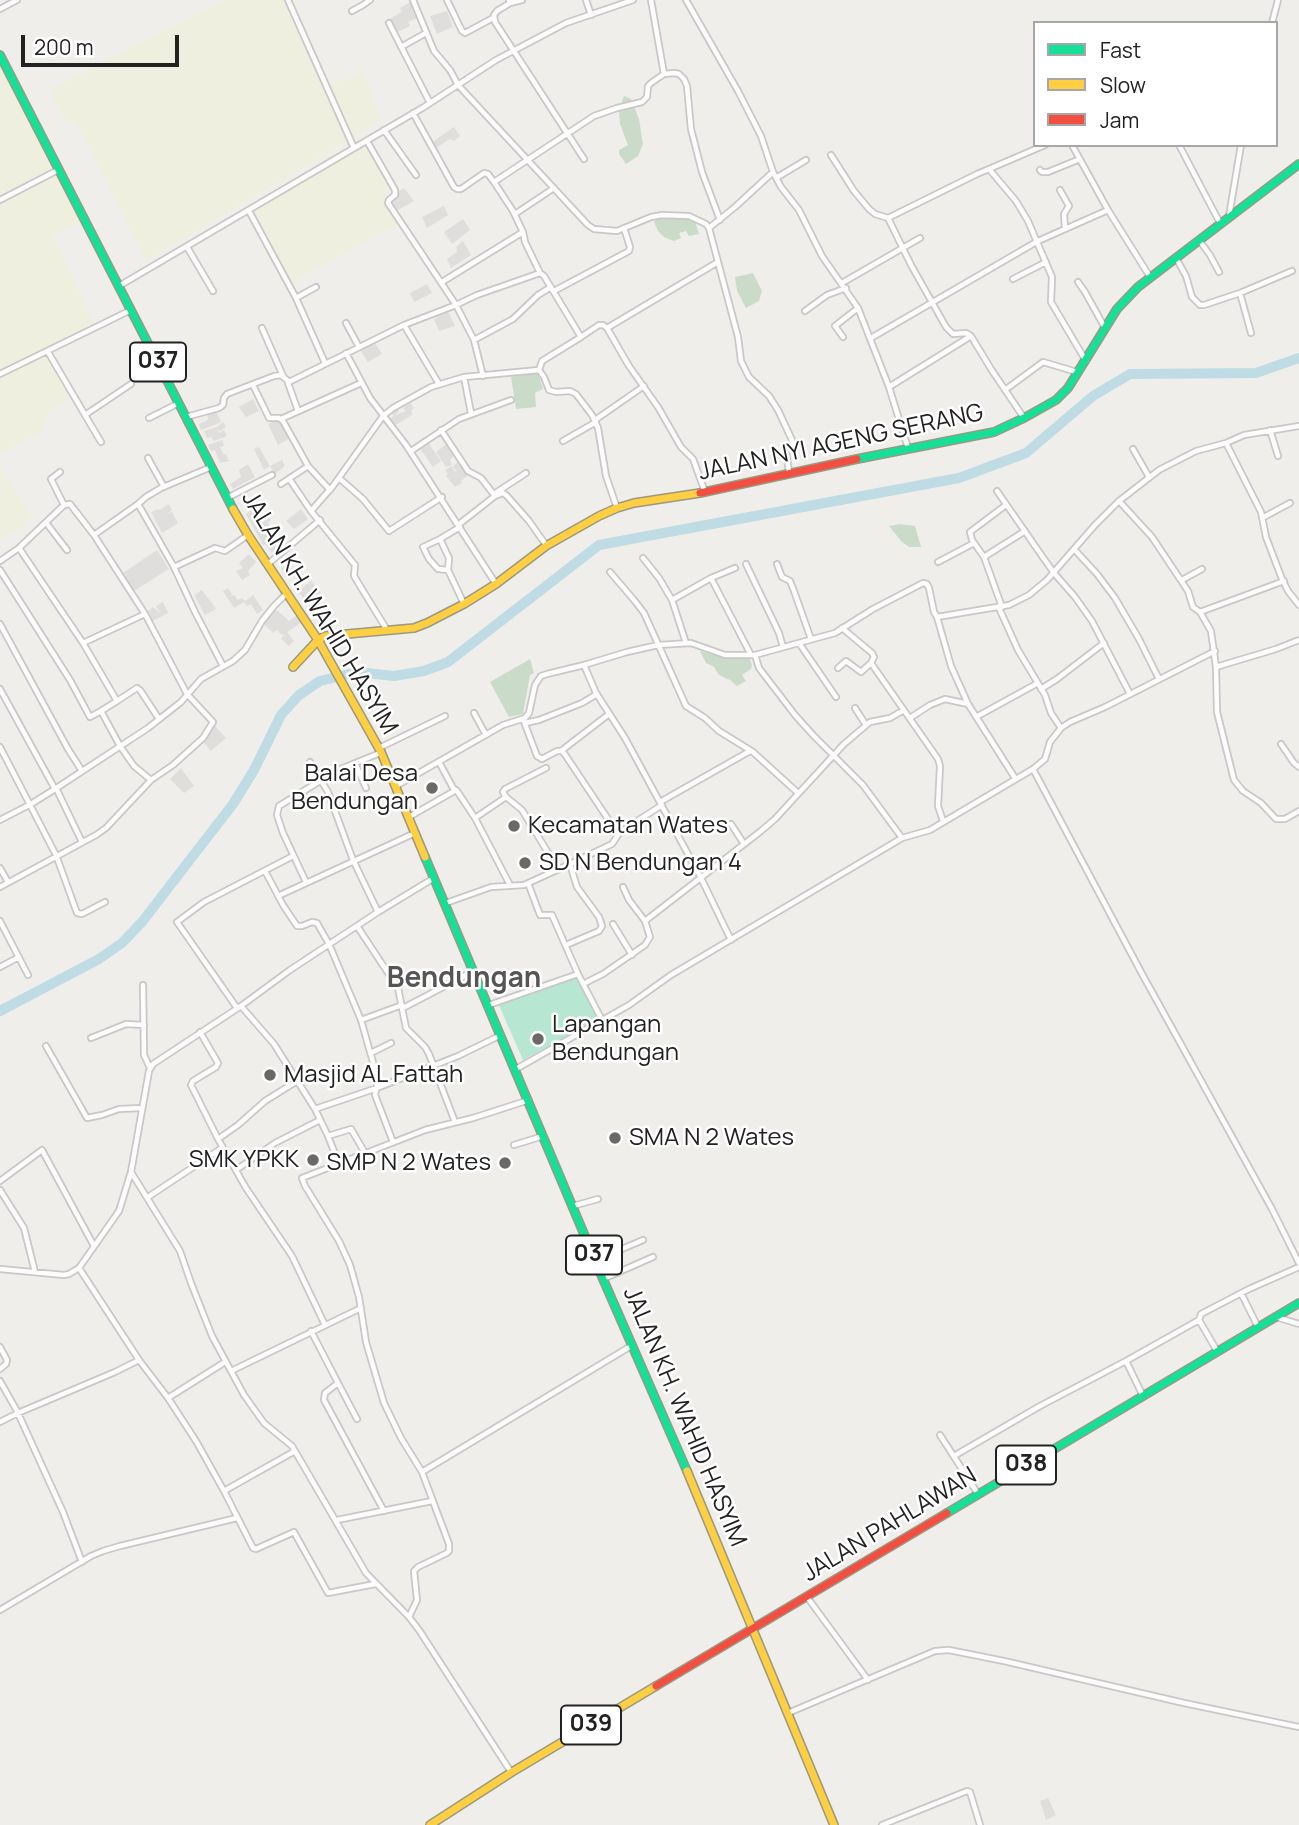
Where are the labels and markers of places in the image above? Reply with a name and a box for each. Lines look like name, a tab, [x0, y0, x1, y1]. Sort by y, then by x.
place label: Balai Desa Bendungan	[291, 760, 418, 816]
marker: Balai Desa Bendungan	[424, 780, 440, 796]
place label: Kecamatan Wates	[528, 812, 728, 840]
marker: Kecamatan Wates	[506, 818, 522, 834]
place label: SD N Bendungan 4	[539, 849, 742, 877]
marker: SD N Bendungan 4	[517, 855, 533, 871]
place label: Lapangan Bendungan	[552, 1011, 679, 1067]
marker: Lapangan Bendungan	[530, 1031, 546, 1047]
place label: Masjid AL Fattah	[284, 1061, 463, 1089]
marker: Masjid AL Fattah	[262, 1067, 278, 1083]
place label: SMA N 2 Wates	[629, 1124, 794, 1152]
marker: SMA N 2 Wates	[607, 1130, 623, 1146]
place label: SMK YPKK	[189, 1146, 299, 1174]
place label: SMP N 2 Wates	[327, 1149, 491, 1177]
marker: SMK YPKK	[305, 1152, 321, 1168]
marker: SMP N 2 Wates	[497, 1155, 513, 1171]

